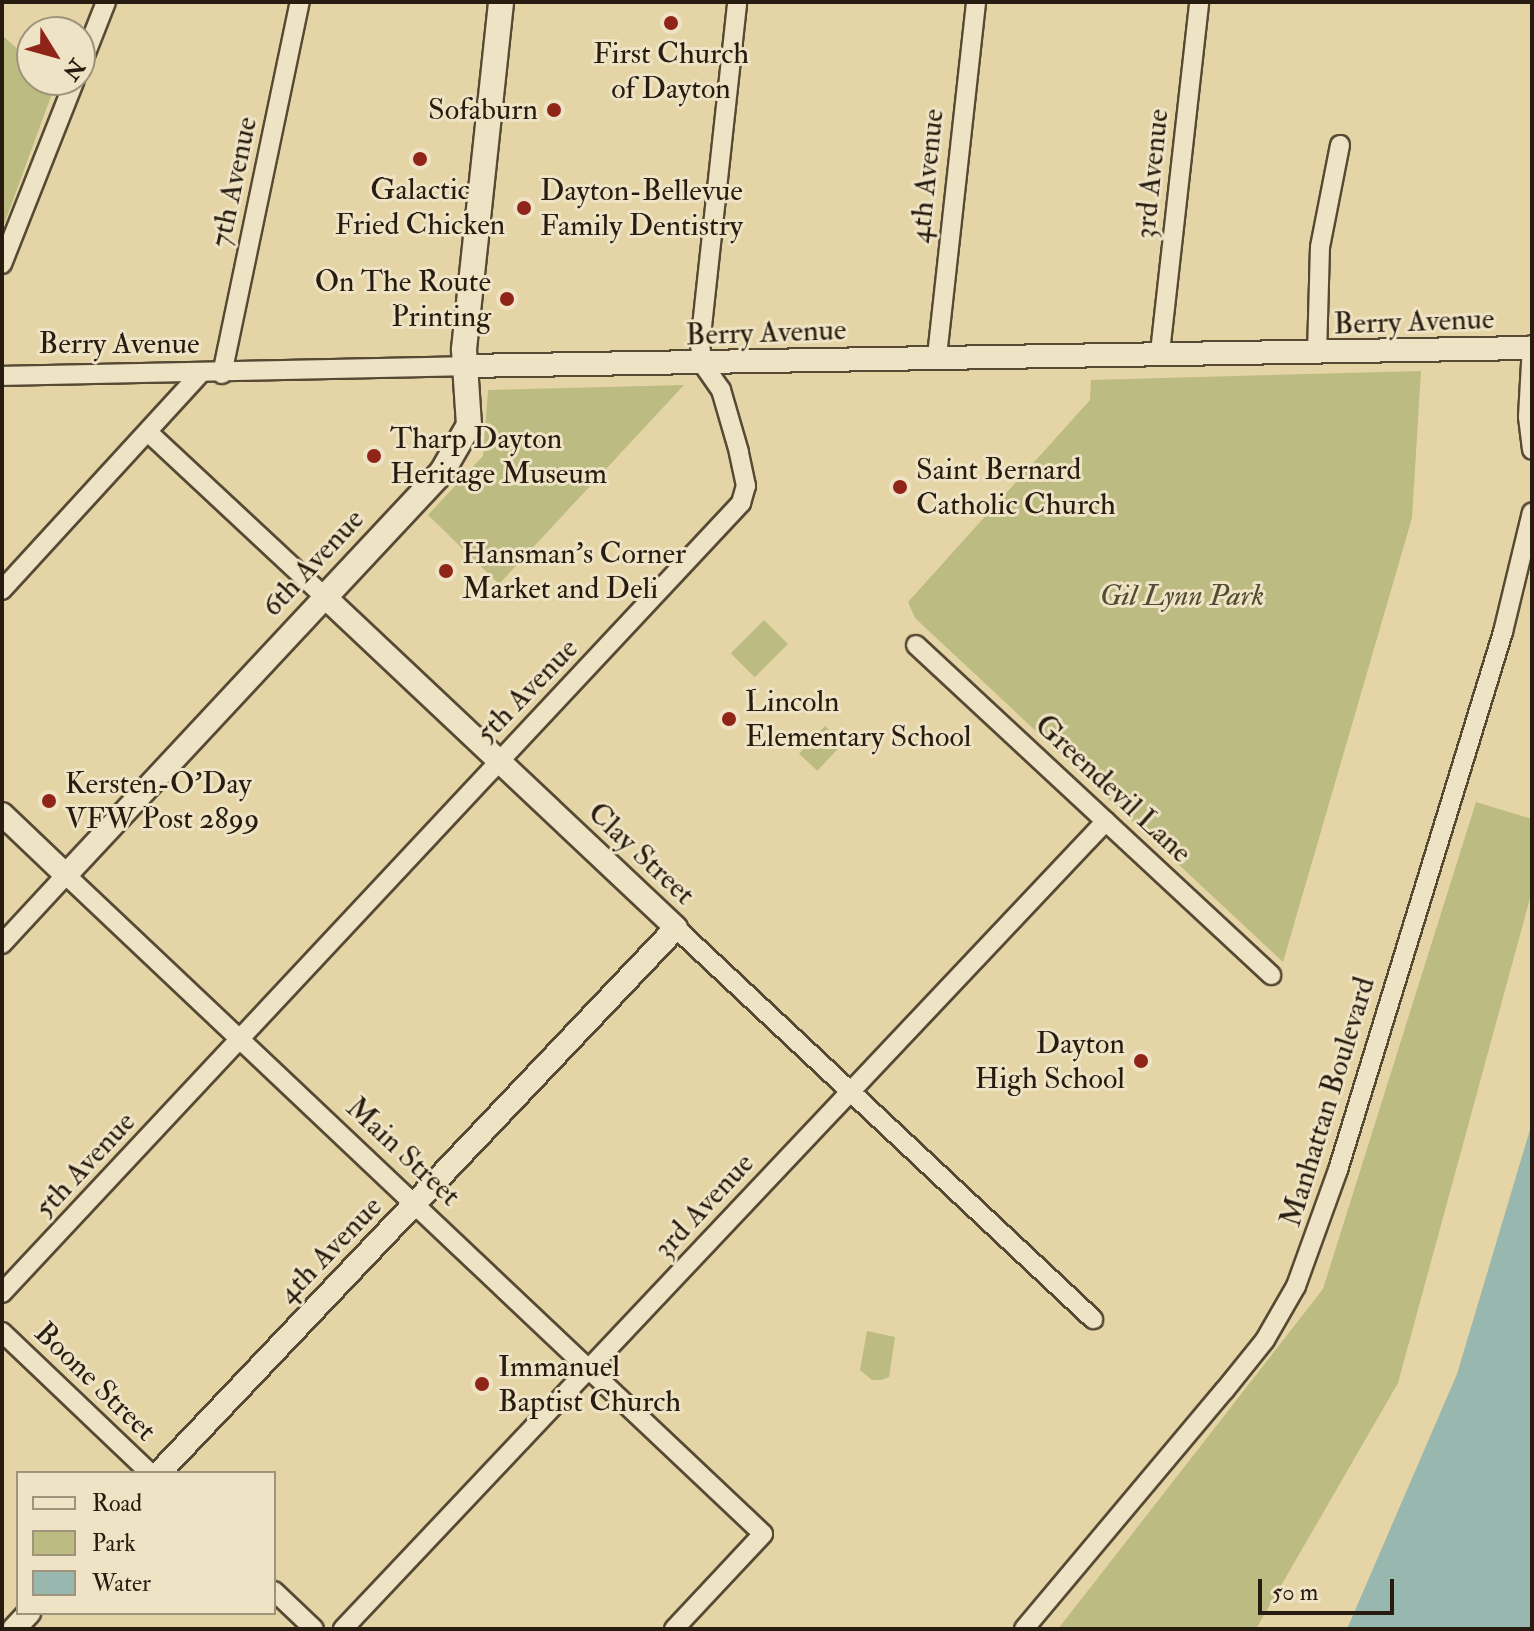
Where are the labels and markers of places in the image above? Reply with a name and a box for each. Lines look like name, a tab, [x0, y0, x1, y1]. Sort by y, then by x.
marker: First Church of Dayton	[662, 14, 680, 32]
place label: First Church of Dayton	[593, 36, 749, 106]
place label: Sofaburn	[428, 92, 538, 128]
marker: Sofaburn	[545, 101, 563, 119]
marker: Galactic Fried Chicken	[411, 150, 429, 168]
place label: Galactic Fried Chicken	[335, 172, 505, 242]
place label: Dayton-Bellevue Family Dentistry	[540, 173, 743, 244]
marker: Dayton-Bellevue Family Dentistry	[515, 199, 533, 217]
place label: On The Route Printing	[315, 264, 491, 334]
marker: On The Route Printing	[498, 290, 516, 308]
place label: Tharp Dayton Heritage Museum	[390, 421, 607, 492]
marker: Tharp Dayton Heritage Museum	[365, 447, 383, 465]
place label: Saint Bernard Catholic Church	[916, 452, 1116, 522]
marker: Saint Bernard Catholic Church	[891, 478, 909, 496]
place label: Hansman’s Corner Market and Deli	[462, 536, 686, 606]
marker: Hansman’s Corner Market and Deli	[437, 562, 455, 580]
place label: Lincoln Elementary School	[745, 684, 971, 754]
marker: Lincoln Elementary School	[720, 710, 738, 728]
place label: Kersten-O’Day VFW Post 2899	[65, 766, 259, 836]
marker: Kersten-O’Day VFW Post 2899	[40, 792, 58, 810]
place label: Dayton High School	[975, 1026, 1125, 1096]
marker: Dayton High School	[1132, 1052, 1150, 1070]
place label: Immanuel Baptist Church	[498, 1349, 681, 1420]
marker: Immanuel Baptist Church	[473, 1375, 491, 1393]

